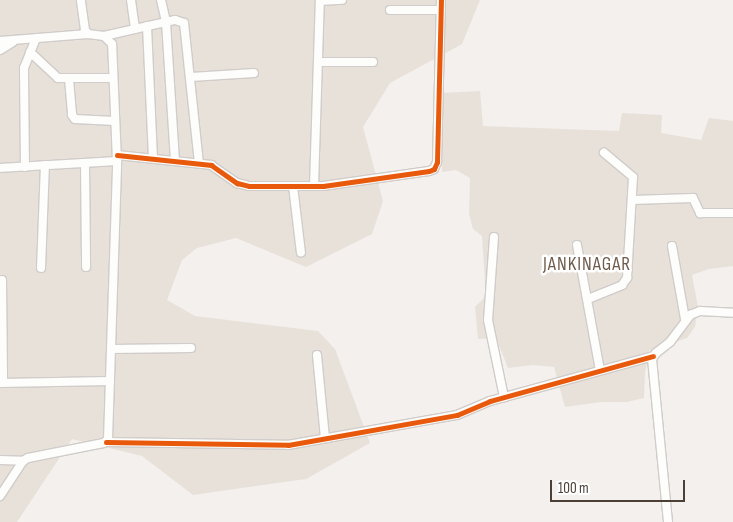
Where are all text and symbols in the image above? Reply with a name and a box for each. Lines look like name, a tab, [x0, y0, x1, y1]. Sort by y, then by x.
district label: JANKINAGAR	[542, 254, 632, 276]
scale bar	[553, 470, 688, 502]
text: 100 m	[558, 479, 589, 498]

